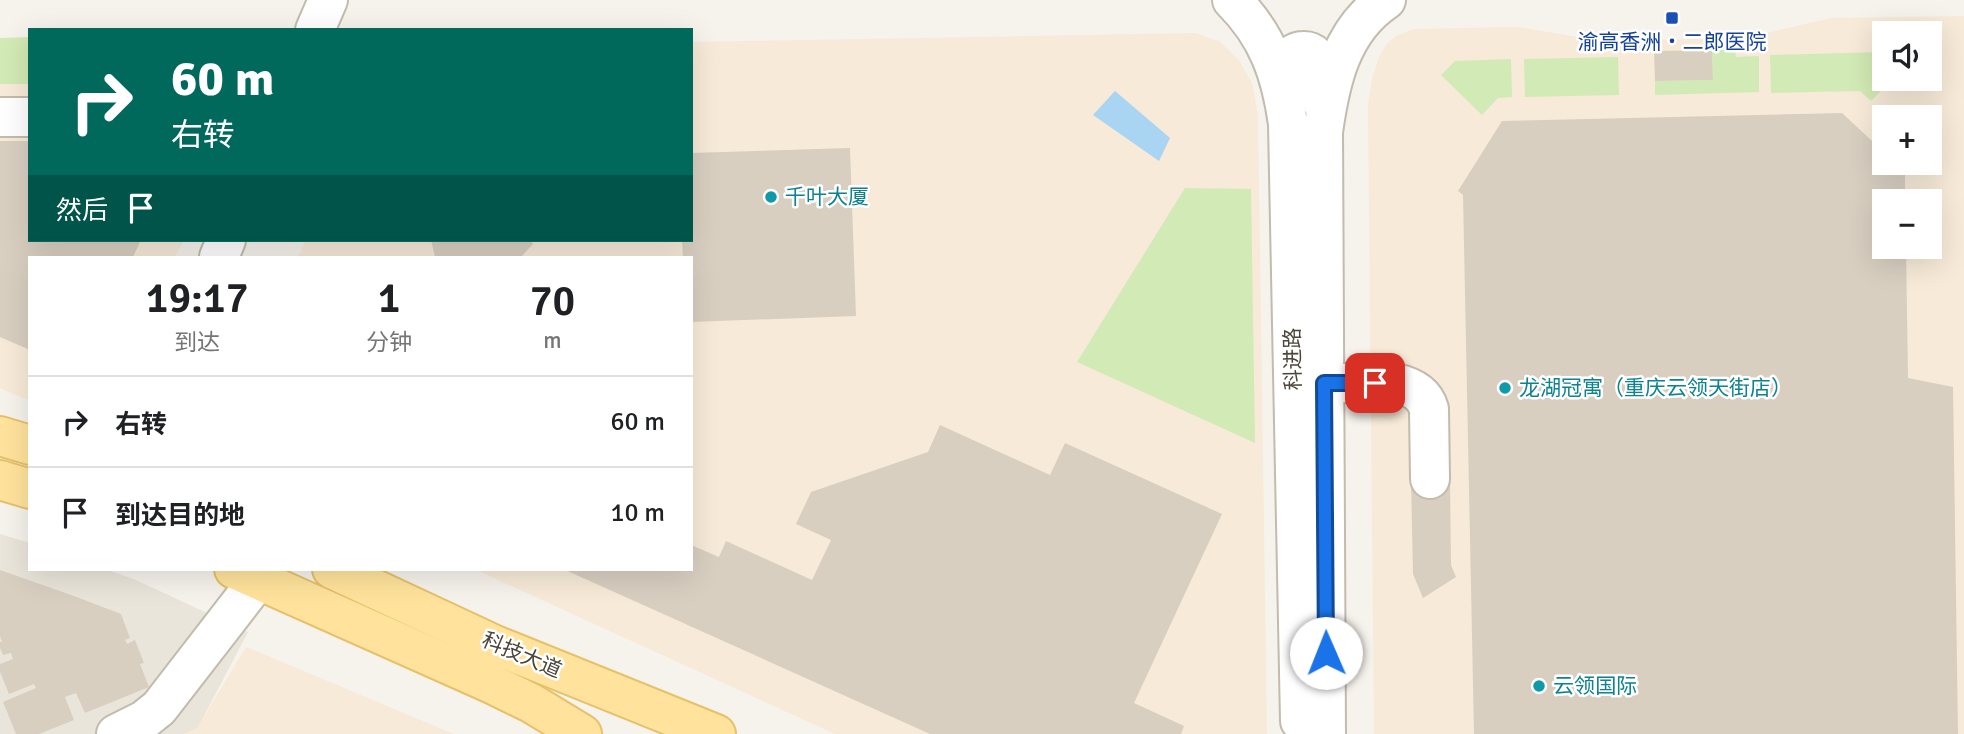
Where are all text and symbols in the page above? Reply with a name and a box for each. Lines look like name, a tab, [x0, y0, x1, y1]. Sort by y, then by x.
marker: 渝高香洲‧二郎医院	[1664, 10, 1680, 26]
map controls	[1872, 21, 1942, 259]
button: sound	[1872, 21, 1942, 91]
place label: 渝高香洲‧二郎医院	[1578, 29, 1767, 55]
text: 60 m	[171, 49, 274, 109]
icon: right	[56, 56, 147, 147]
button: +	[1872, 105, 1942, 175]
text: 右转	[171, 116, 235, 155]
place label: 千叶大厦	[785, 184, 869, 210]
icon: arrive	[122, 189, 160, 227]
marker: 千叶大厦	[763, 189, 779, 205]
button: −	[1872, 189, 1942, 259]
text: 然后	[56, 195, 108, 227]
text: 19:17	[146, 273, 248, 324]
text: 1	[378, 273, 400, 324]
text: 70	[530, 276, 575, 327]
text: m	[543, 326, 562, 355]
street label: 科进路	[1279, 327, 1307, 391]
text: 到达	[174, 328, 220, 357]
text: 分钟	[366, 328, 412, 357]
pin	[1345, 353, 1405, 413]
icon: arrive	[1356, 364, 1394, 402]
place label: 龙湖冠寓（重庆云领天街店）	[1519, 375, 1792, 401]
marker: 龙湖冠寓（重庆云领天街店）	[1497, 380, 1513, 396]
icon: right	[56, 403, 94, 441]
text: 60 m	[610, 406, 665, 438]
text: 右转	[115, 409, 167, 441]
icon: arrive	[56, 494, 94, 532]
text: 10 m	[610, 497, 665, 529]
text: 到达目的地	[115, 500, 245, 532]
position arrow	[1289, 616, 1363, 690]
street label: 科技大道	[478, 627, 566, 683]
place label: 云领国际	[1553, 673, 1637, 699]
marker: 云领国际	[1531, 678, 1547, 694]

